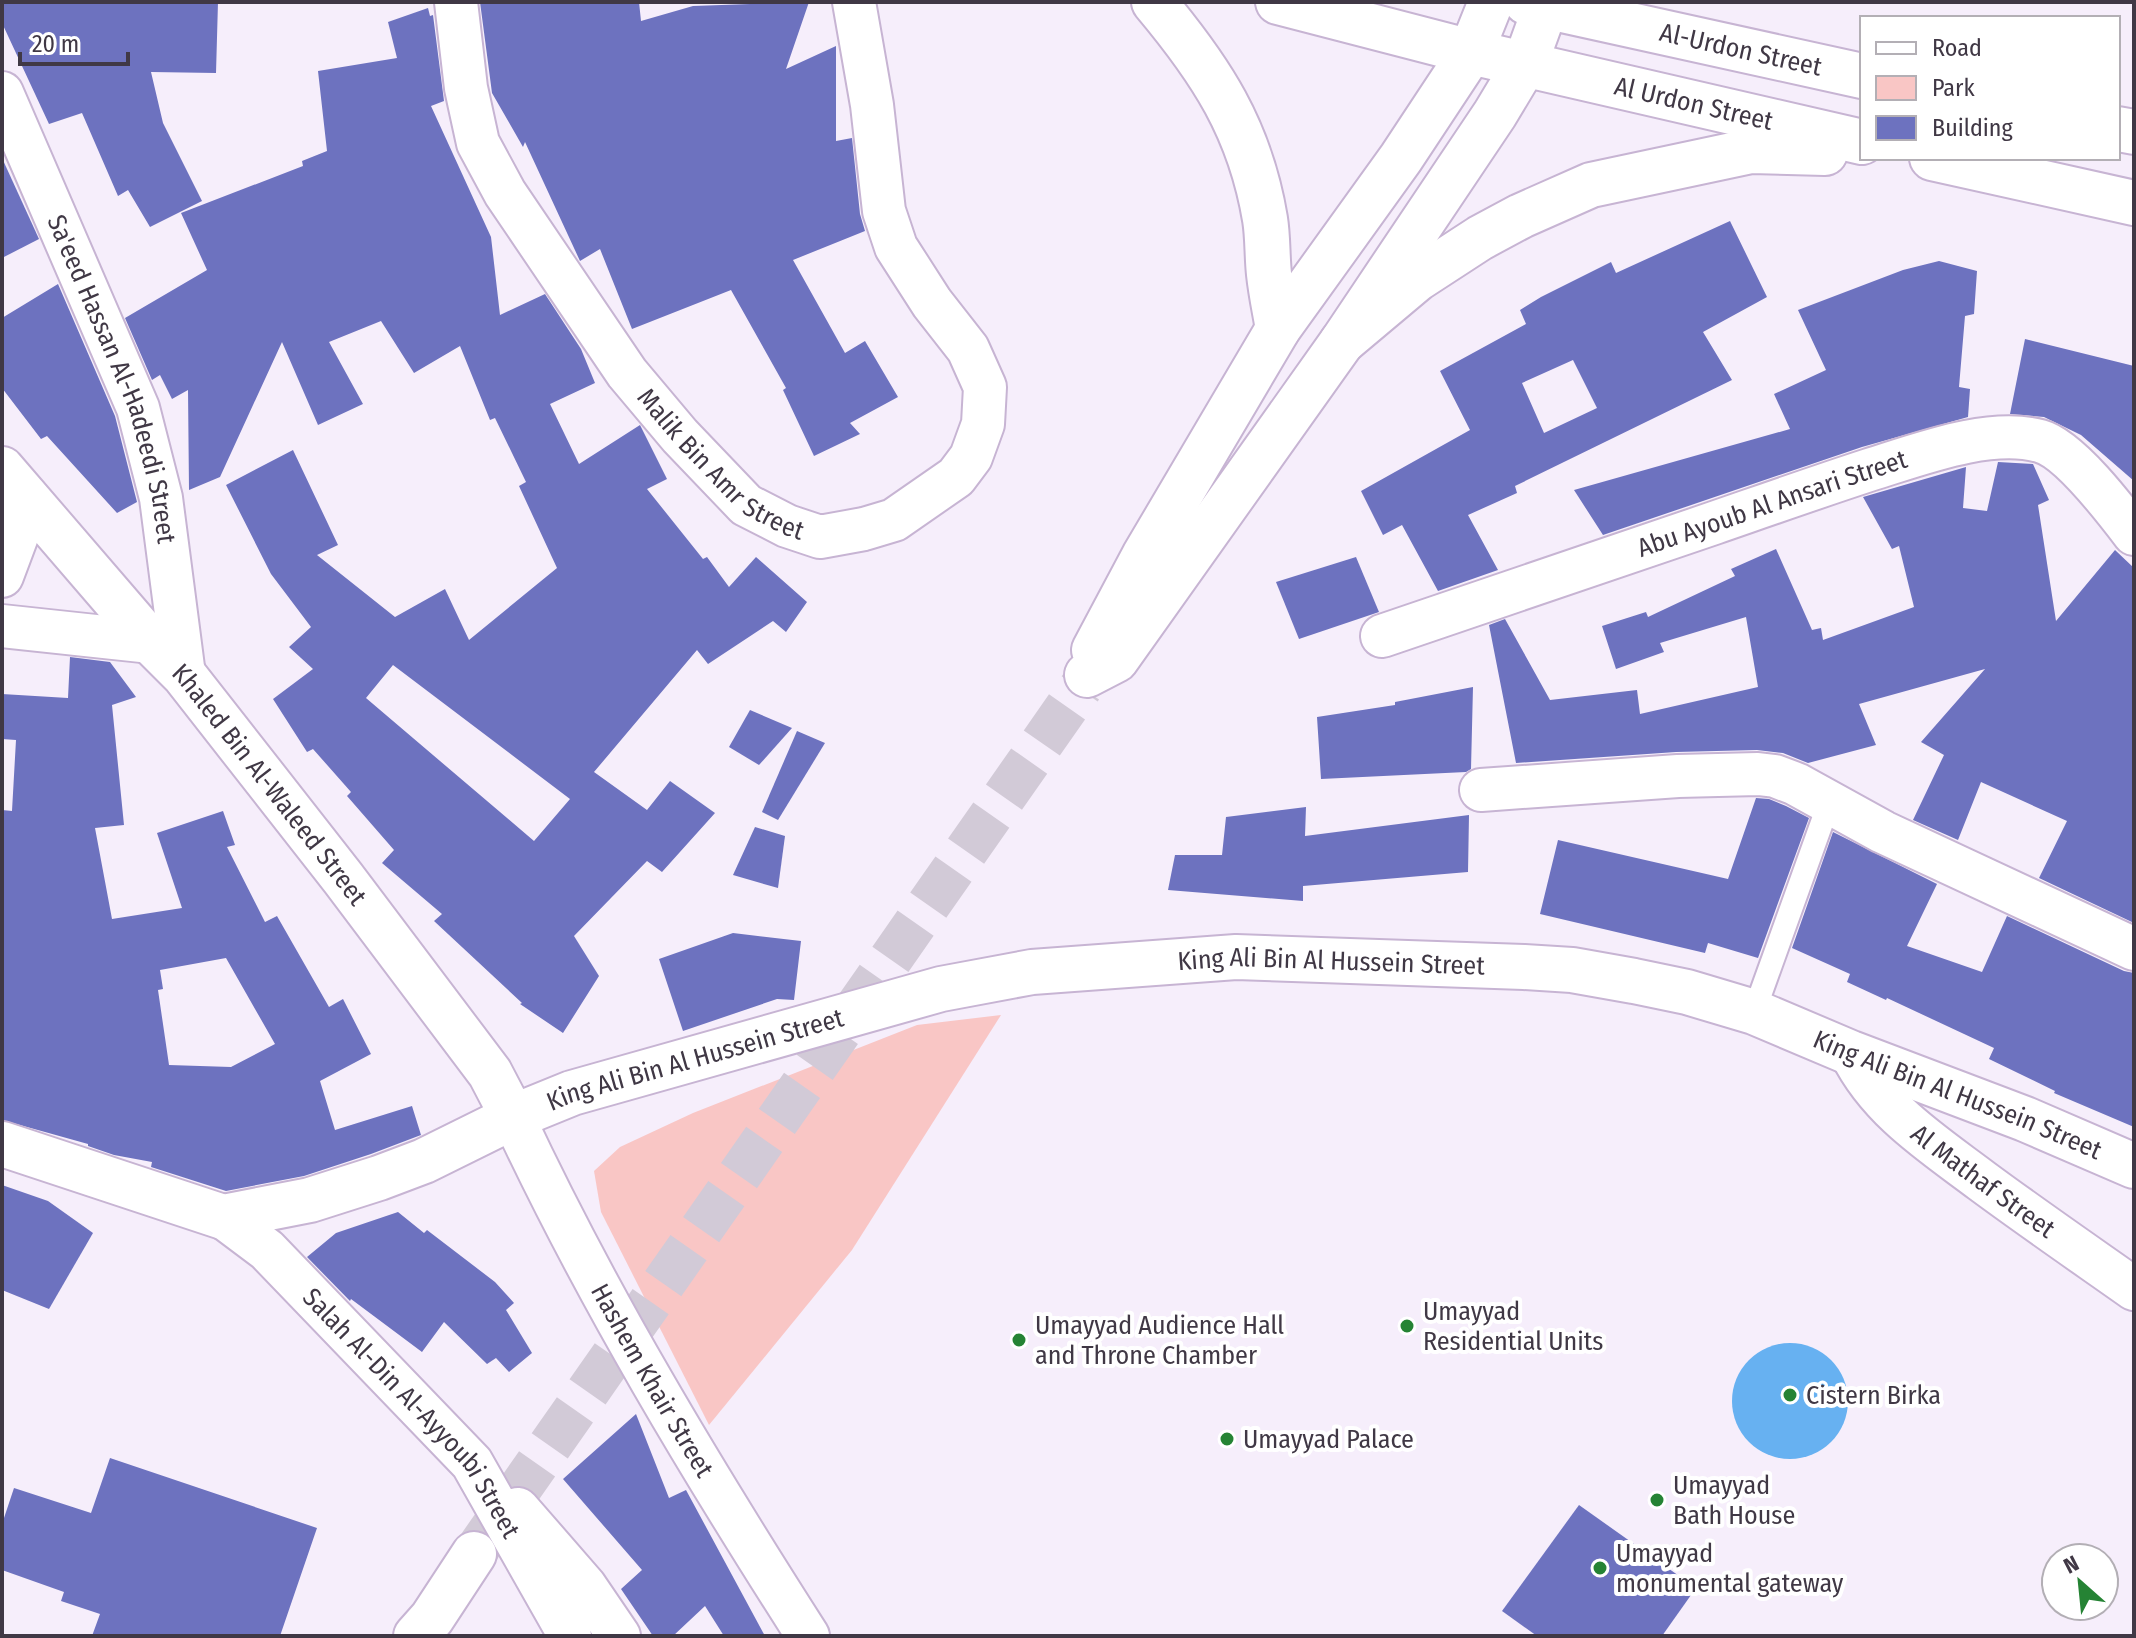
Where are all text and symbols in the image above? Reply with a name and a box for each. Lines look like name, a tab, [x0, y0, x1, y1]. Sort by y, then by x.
scale bar	[20, 16, 128, 66]
legend	[1860, 16, 2120, 160]
street label: Al-Urdon Street	[1657, 17, 1825, 83]
text: 20 m	[32, 30, 79, 58]
text: Road	[1932, 34, 1982, 62]
street label: Al Urdon Street	[1611, 71, 1776, 137]
text: Park	[1932, 74, 1975, 102]
text: Building	[1932, 114, 2014, 142]
street label: Sa'eed Hassan Al-Hadeedi Street	[41, 210, 182, 546]
street label: Malik Bin Amr Street	[631, 382, 808, 547]
street label: Abu Ayoub Al Ansari Street	[1633, 444, 1911, 564]
street label: Khaled Bin Al-Waleed Street	[166, 657, 373, 912]
street label: King Ali Bin Al Hussein Street	[1176, 942, 1486, 982]
street label: King Ali Bin Al Hussein Street	[542, 1002, 848, 1118]
street label: King Ali Bin Al Hussein Street	[1809, 1024, 2107, 1166]
street label: Al Mathaf Street	[1905, 1118, 2061, 1245]
street label: Hashem Khair Street	[584, 1278, 720, 1483]
street label: Salah Al-Din Al-Ayyoubi Street	[296, 1282, 526, 1544]
place label: Umayyad Residential Units	[1423, 1296, 1603, 1357]
place label: Umayyad Audience Hall and Throne Chamber	[1035, 1310, 1284, 1371]
marker: Umayyad Residential Units	[1398, 1317, 1416, 1335]
marker: Umayyad Audience Hall and Throne Chamber	[1010, 1331, 1028, 1349]
place label: Cistern Birka	[1806, 1380, 1941, 1411]
marker: Cistern Birka	[1781, 1386, 1799, 1404]
place label: Umayyad Palace	[1243, 1424, 1414, 1455]
marker: Umayyad Palace	[1218, 1430, 1236, 1448]
place label: Umayyad Bath House	[1673, 1470, 1795, 1531]
marker: Umayyad Bath House	[1648, 1491, 1666, 1509]
place label: Umayyad monumental gateway	[1616, 1538, 1844, 1599]
north arrow	[2040, 1542, 2120, 1622]
text: N	[2059, 1550, 2083, 1580]
marker: Umayyad monumental gateway	[1591, 1559, 1609, 1577]

